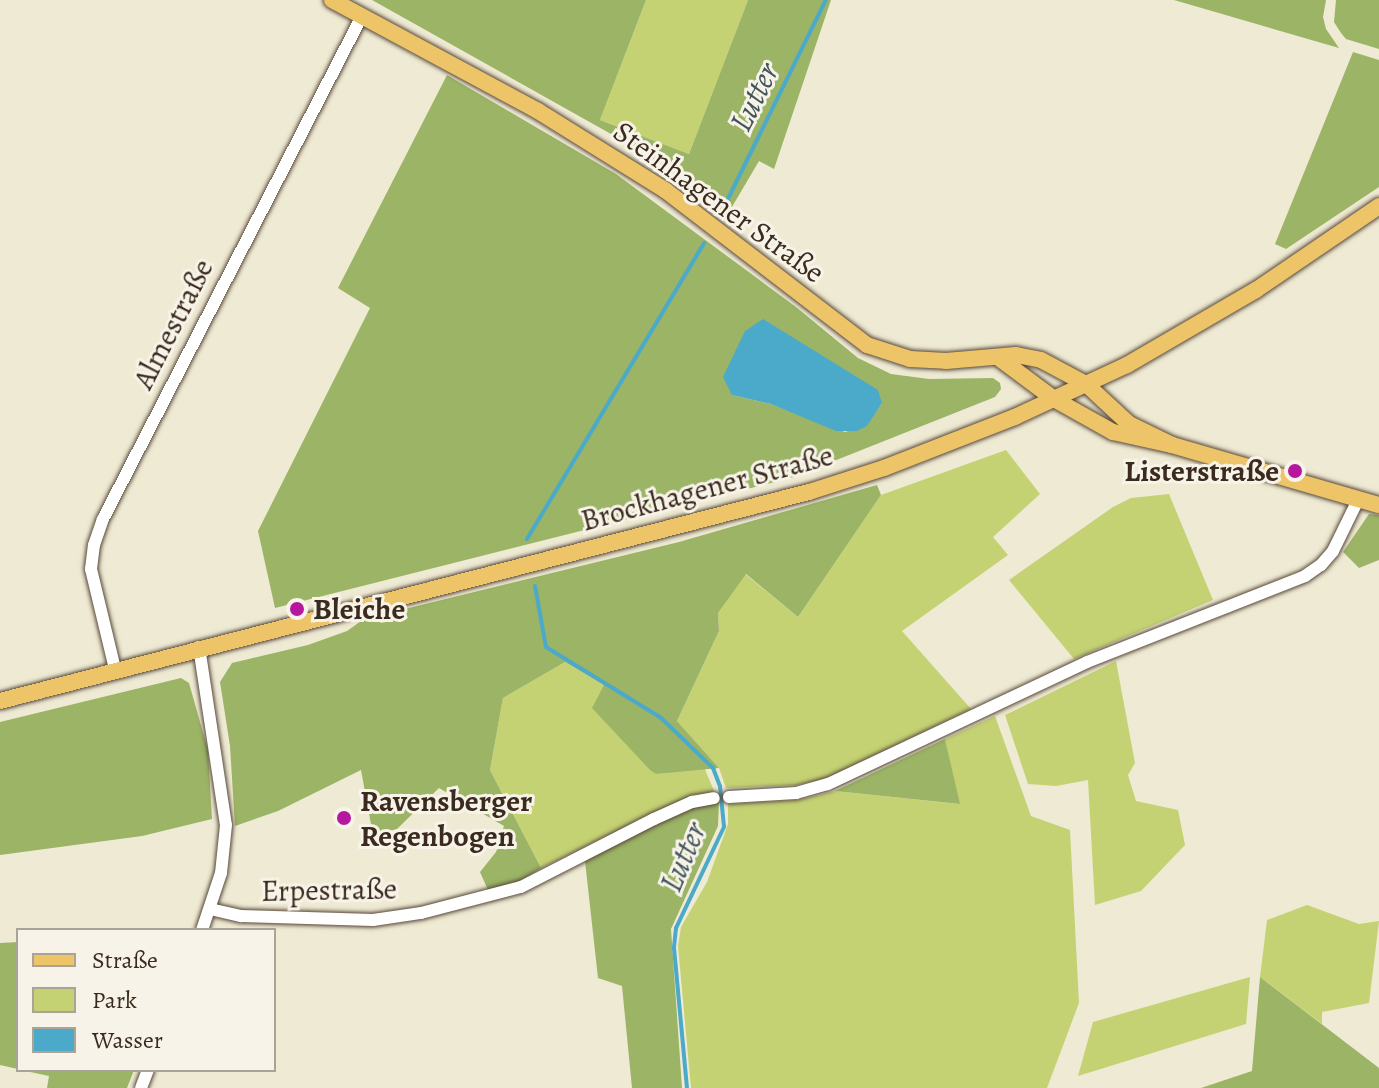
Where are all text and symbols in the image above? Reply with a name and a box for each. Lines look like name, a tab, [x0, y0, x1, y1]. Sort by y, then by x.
water label: Lutter	[721, 56, 787, 138]
street label: Steinhagener Straße	[606, 113, 832, 291]
street label: Almestraße	[125, 253, 221, 395]
street label: Brockhagener Straße	[577, 437, 837, 539]
place label: Listerstraße	[1124, 453, 1279, 489]
marker: Listerstraße	[1286, 462, 1304, 480]
place label: Bleiche	[313, 591, 405, 627]
marker: Bleiche	[288, 600, 306, 618]
place label: Ravensberger Regenbogen	[360, 783, 532, 854]
marker: Ravensberger Regenbogen	[335, 809, 353, 827]
water label: Lutter	[651, 817, 715, 897]
street label: Erpestraße	[261, 871, 397, 909]
legend	[16, 928, 276, 1072]
text: Straße	[92, 944, 158, 976]
text: Park	[92, 984, 137, 1016]
text: Wasser	[92, 1024, 163, 1056]

